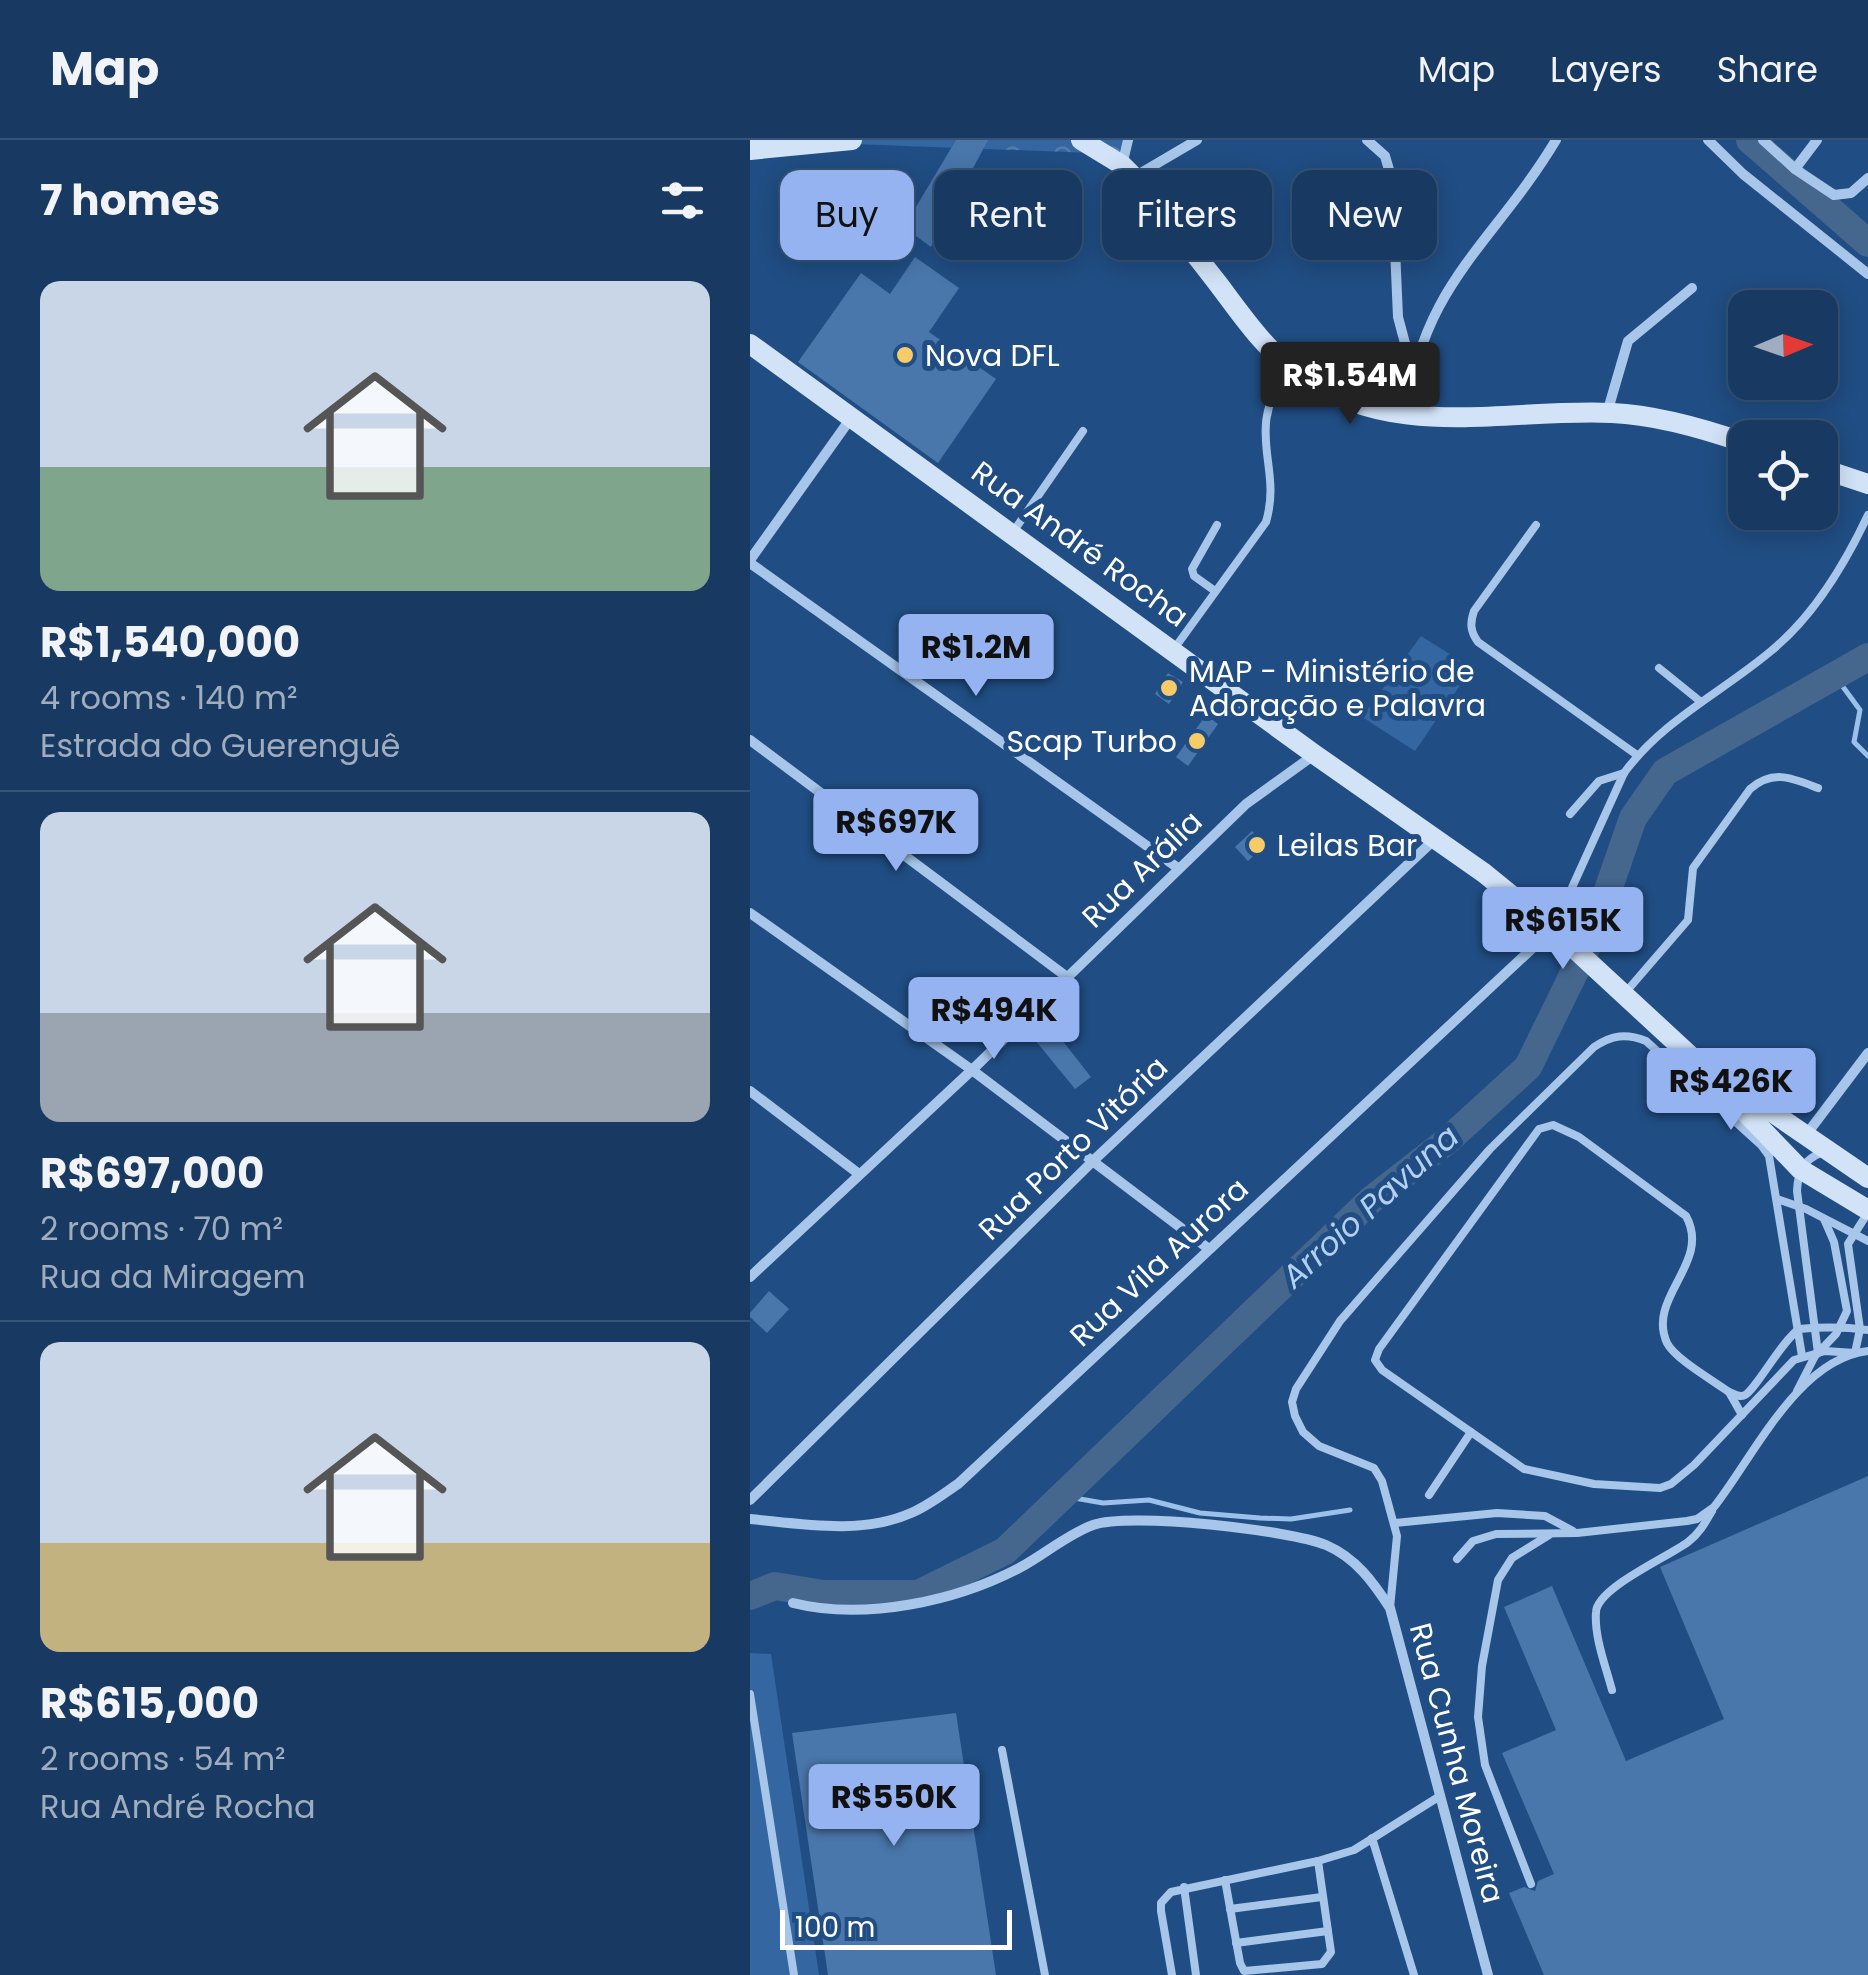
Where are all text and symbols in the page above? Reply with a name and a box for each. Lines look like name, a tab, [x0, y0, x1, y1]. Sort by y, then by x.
text: Map	[50, 35, 159, 102]
text: Map	[1418, 45, 1495, 94]
text: Layers	[1550, 45, 1662, 94]
text: Share	[1717, 45, 1818, 94]
chip: Buy	[780, 170, 914, 260]
chip: Rent	[934, 170, 1082, 260]
chip: Filters	[1102, 170, 1272, 260]
chip: New	[1292, 170, 1437, 260]
text: 7 homes	[40, 171, 220, 230]
icon: filters	[655, 173, 710, 228]
north arrow	[1728, 290, 1838, 400]
map controls	[1728, 290, 1838, 530]
place label: Nova DFL	[925, 334, 1060, 377]
pin: R$1.54M	[1258, 342, 1442, 427]
marker: Nova DFL	[894, 344, 916, 366]
icon: home	[285, 346, 465, 526]
text: R$1.54M	[1283, 352, 1417, 397]
button: locate	[1728, 420, 1838, 530]
street label: Rua André Rocha	[963, 451, 1197, 637]
text: R$1,540,000	[40, 613, 300, 672]
pin: R$1.2M	[895, 614, 1057, 699]
text: R$1.2M	[921, 624, 1031, 669]
place label: MAP - Ministério de Adoração e Palavra	[1189, 650, 1486, 727]
text: 4 rooms · 140 m²	[40, 675, 298, 720]
marker: MAP - Ministério de Adoração e Palavra	[1158, 677, 1180, 699]
place label: Scap Turbo	[1007, 720, 1177, 763]
text: Estrada do Guerenguê	[40, 723, 400, 768]
marker: Scap Turbo	[1186, 730, 1208, 752]
pin: R$697K	[815, 789, 977, 874]
text: R$697K	[835, 799, 957, 844]
street label: Rua Arália	[1072, 801, 1212, 937]
place label: Leilas Bar	[1277, 824, 1417, 867]
marker: Leilas Bar	[1246, 834, 1268, 856]
icon: home	[285, 877, 465, 1057]
pin: R$615K	[1482, 887, 1644, 972]
text: R$615K	[1504, 897, 1622, 942]
pin: R$494K	[913, 977, 1075, 1062]
text: R$494K	[930, 987, 1058, 1032]
street label: Rua Porto Vitória	[969, 1046, 1177, 1250]
pin: R$426K	[1650, 1048, 1812, 1133]
text: R$426K	[1669, 1058, 1793, 1103]
water label: Arroio Pavuna	[1271, 1114, 1468, 1299]
text: R$697,000	[40, 1144, 264, 1203]
street label: Rua Vila Aurora	[1060, 1168, 1258, 1356]
text: 2 rooms · 70 m²	[40, 1206, 283, 1251]
text: Rua da Miragem	[40, 1254, 305, 1299]
icon: home	[285, 1407, 465, 1587]
street label: Rua Cunha Moreira	[1399, 1618, 1515, 1908]
text: R$615,000	[40, 1674, 259, 1733]
text: 2 rooms · 54 m²	[40, 1736, 286, 1781]
pin: R$550K	[813, 1764, 975, 1849]
text: R$550K	[831, 1774, 957, 1819]
text: Rua André Rocha	[40, 1784, 316, 1829]
scale bar	[780, 1905, 1012, 1950]
text: 100 m	[795, 1908, 875, 1947]

